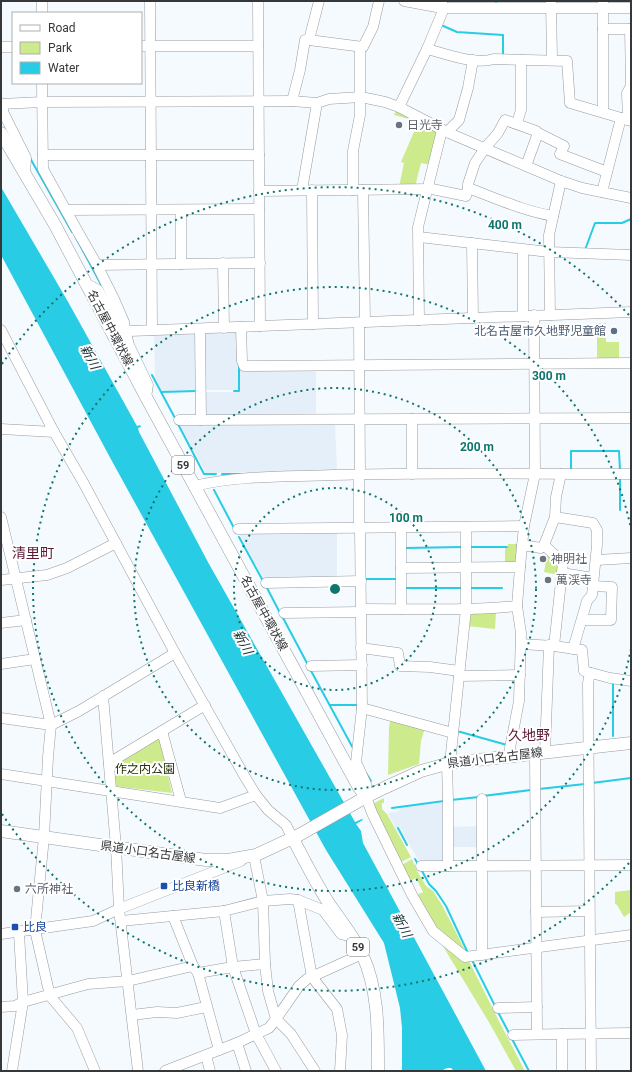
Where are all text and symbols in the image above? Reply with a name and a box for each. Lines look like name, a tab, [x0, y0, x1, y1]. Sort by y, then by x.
legend	[12, 12, 142, 84]
text: Road	[48, 21, 76, 35]
text: Park	[48, 41, 73, 55]
text: Water	[48, 61, 79, 75]
place label: 日光寺	[407, 118, 443, 132]
marker: 日光寺	[394, 120, 404, 130]
text: 400 m	[488, 218, 522, 232]
street label: 名古屋中環状線	[84, 288, 136, 368]
place label: 北名古屋市久地野児童館	[474, 324, 606, 338]
marker: 北名古屋市久地野児童館	[609, 326, 619, 336]
water label: 新川	[77, 342, 104, 374]
text: 300 m	[532, 369, 566, 383]
text: 200 m	[460, 440, 494, 454]
road number: 59	[172, 456, 194, 474]
text: 100 m	[389, 511, 423, 525]
district label: 清里町	[12, 545, 54, 561]
place label: 神明社	[551, 552, 587, 566]
marker: 神明社	[538, 554, 548, 564]
street label: 名古屋中環状線	[238, 573, 290, 653]
place label: 萬渓寺	[556, 573, 592, 587]
marker: 萬渓寺	[543, 575, 553, 585]
centre of rings	[328, 582, 342, 596]
water label: 新川	[230, 627, 257, 659]
district label: 久地野	[508, 727, 550, 743]
street label: 県道小口名古屋線	[446, 745, 544, 771]
park label: 作之内公園	[115, 762, 175, 776]
street label: 県道小口名古屋線	[99, 838, 197, 866]
place label: 比良新橋	[172, 879, 220, 893]
marker: 比良新橋	[159, 881, 169, 891]
place label: 六所神社	[25, 882, 73, 896]
marker: 六所神社	[12, 884, 22, 894]
water label: 新川	[389, 910, 415, 942]
place label: 比良	[23, 920, 47, 934]
marker: 比良	[10, 922, 20, 932]
road number: 59	[347, 938, 369, 956]

